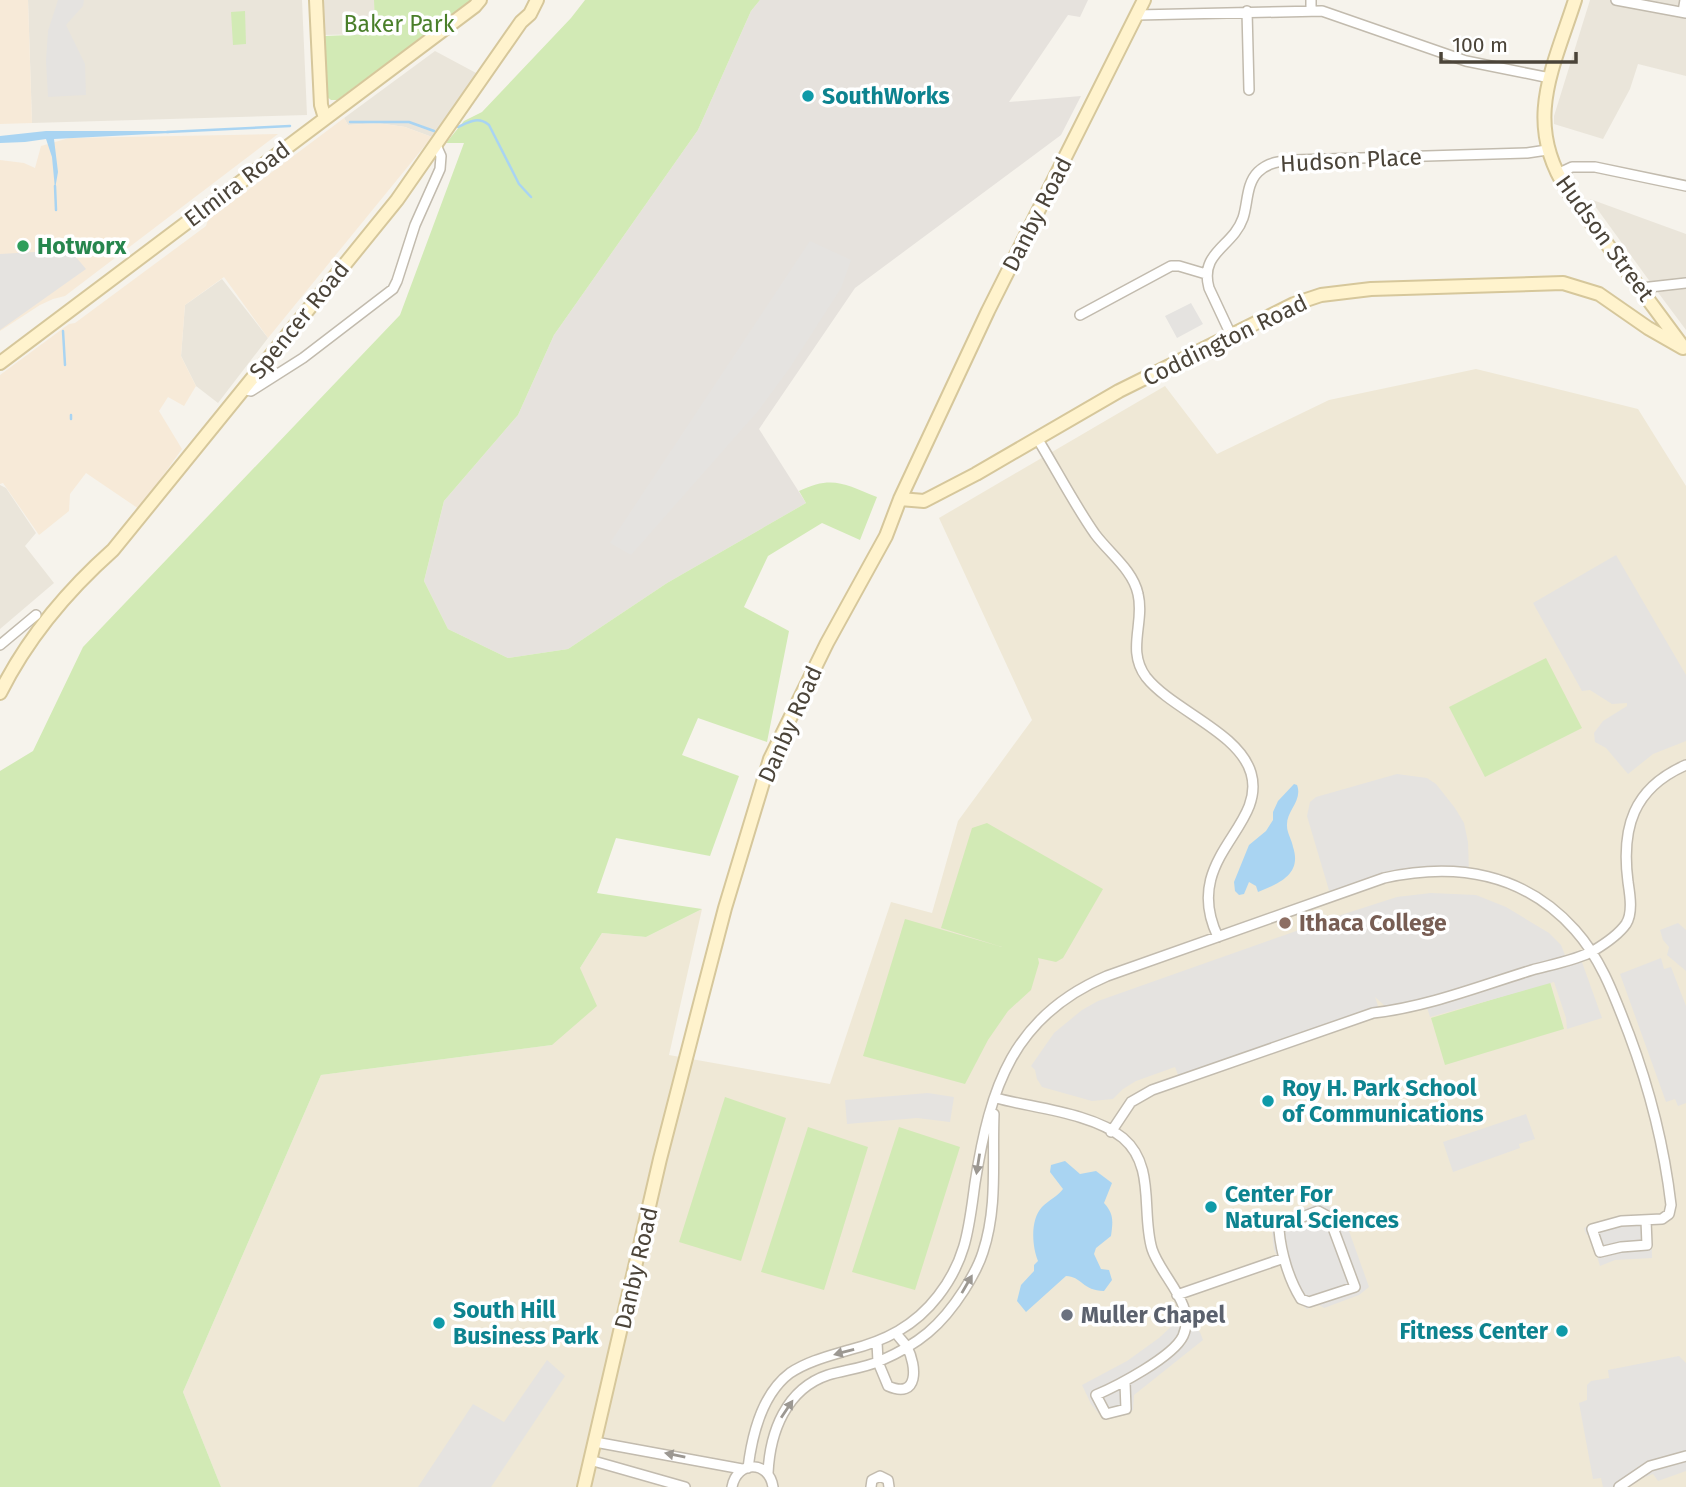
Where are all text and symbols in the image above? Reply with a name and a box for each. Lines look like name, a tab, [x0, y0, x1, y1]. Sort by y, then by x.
park label: Baker Park	[344, 10, 455, 38]
scale bar	[1441, 21, 1576, 65]
text: 100 m	[1452, 32, 1508, 58]
place label: SouthWorks	[822, 82, 950, 110]
marker: SouthWorks	[800, 88, 816, 104]
street label: Elmira Road	[179, 135, 295, 233]
street label: Hudson Place	[1279, 142, 1423, 178]
street label: Danby Road	[996, 152, 1078, 276]
street label: Hudson Street	[1550, 170, 1661, 307]
place label: Hotworx	[37, 232, 127, 260]
marker: Hotworx	[15, 238, 31, 254]
street label: Spencer Road	[243, 256, 355, 384]
street label: Coddington Road	[1138, 288, 1312, 392]
street label: Danby Road	[752, 661, 828, 787]
place label: Ithaca College	[1299, 909, 1447, 937]
marker: Ithaca College	[1277, 915, 1293, 931]
place label: Roy H. Park School of Communications	[1282, 1074, 1484, 1128]
marker: Roy H. Park School of Communications	[1260, 1093, 1276, 1109]
one-way arrow	[972, 1153, 983, 1175]
place label: Center For Natural Sciences	[1225, 1180, 1399, 1234]
marker: Center For Natural Sciences	[1203, 1199, 1219, 1215]
street label: Danby Road	[608, 1204, 664, 1332]
one-way arrow	[961, 1275, 973, 1294]
place label: South Hill Business Park	[453, 1296, 599, 1350]
place label: Muller Chapel	[1081, 1301, 1225, 1329]
marker: Muller Chapel	[1059, 1307, 1075, 1323]
marker: South Hill Business Park	[431, 1315, 447, 1331]
place label: Fitness Center	[1400, 1317, 1549, 1345]
marker: Fitness Center	[1554, 1323, 1570, 1339]
one-way arrow	[833, 1347, 855, 1358]
one-way arrow	[780, 1399, 793, 1419]
one-way arrow	[664, 1450, 686, 1461]

